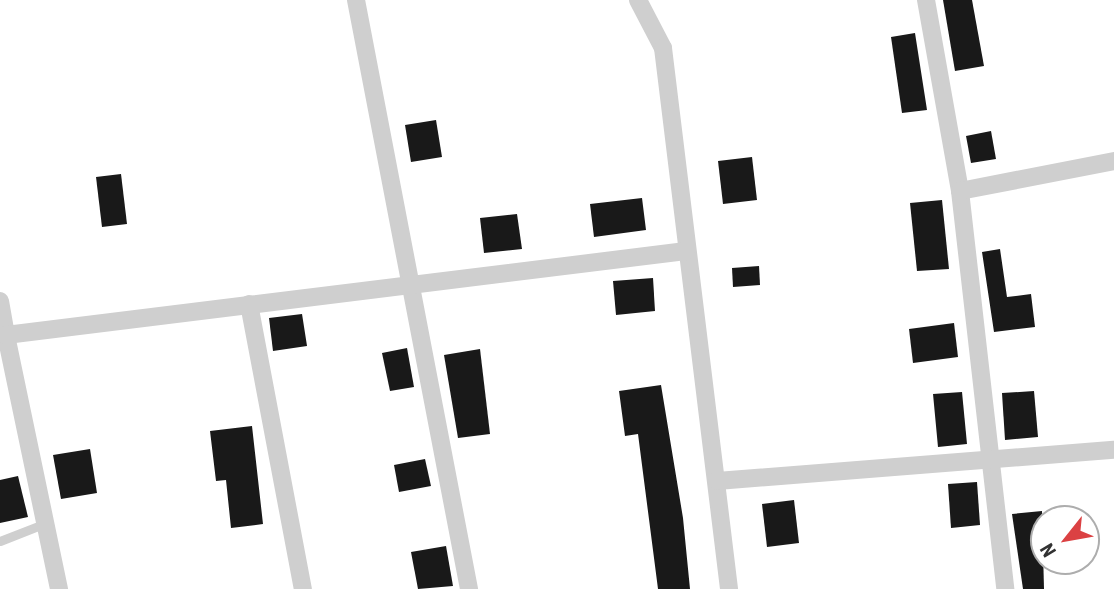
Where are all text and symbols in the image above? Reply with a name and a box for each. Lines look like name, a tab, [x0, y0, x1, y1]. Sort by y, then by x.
north arrow	[1030, 505, 1100, 575]
text: N	[1035, 539, 1061, 561]

